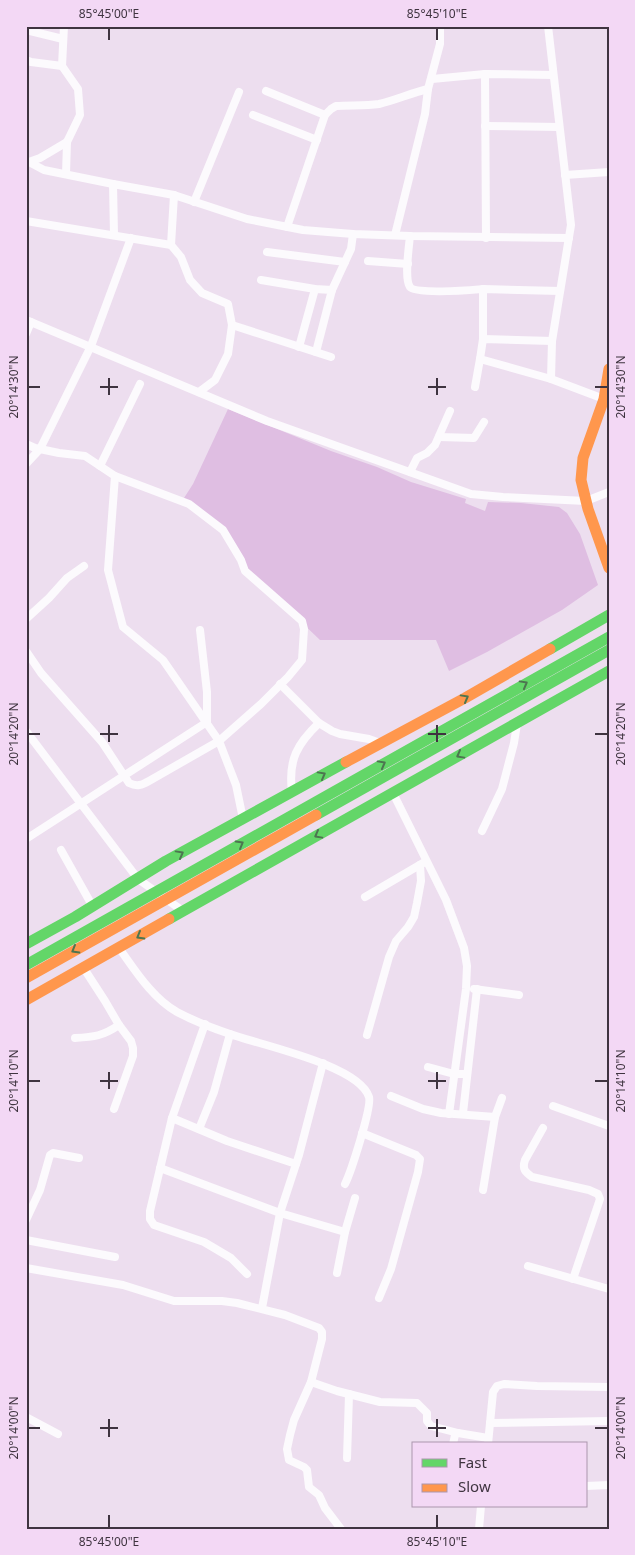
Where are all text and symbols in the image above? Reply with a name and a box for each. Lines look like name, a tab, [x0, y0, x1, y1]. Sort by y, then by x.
text: 85°45'00"E	[79, 5, 139, 22]
text: 85°45'10"E	[407, 5, 467, 22]
text: 20°14'30"N	[5, 355, 22, 419]
text: 20°14'30"N	[612, 355, 629, 419]
one-way arrow	[518, 681, 527, 691]
one-way arrow	[460, 694, 469, 704]
text: 20°14'20"N	[5, 702, 22, 766]
text: 20°14'20"N	[612, 702, 629, 766]
one-way arrow	[456, 749, 465, 759]
one-way arrow	[376, 760, 385, 770]
one-way arrow	[317, 771, 326, 781]
one-way arrow	[314, 829, 323, 839]
one-way arrow	[235, 840, 244, 850]
one-way arrow	[175, 850, 184, 860]
one-way arrow	[137, 929, 146, 939]
one-way arrow	[71, 944, 80, 954]
text: 20°14'10"N	[5, 1049, 22, 1113]
text: 20°14'10"N	[612, 1049, 629, 1113]
text: 20°14'00"N	[5, 1396, 22, 1460]
text: 20°14'00"N	[612, 1396, 629, 1460]
legend	[412, 1442, 588, 1508]
text: Fast	[458, 1452, 487, 1472]
text: Slow	[458, 1476, 491, 1496]
text: 85°45'00"E	[79, 1533, 139, 1550]
text: 85°45'10"E	[407, 1533, 467, 1550]

